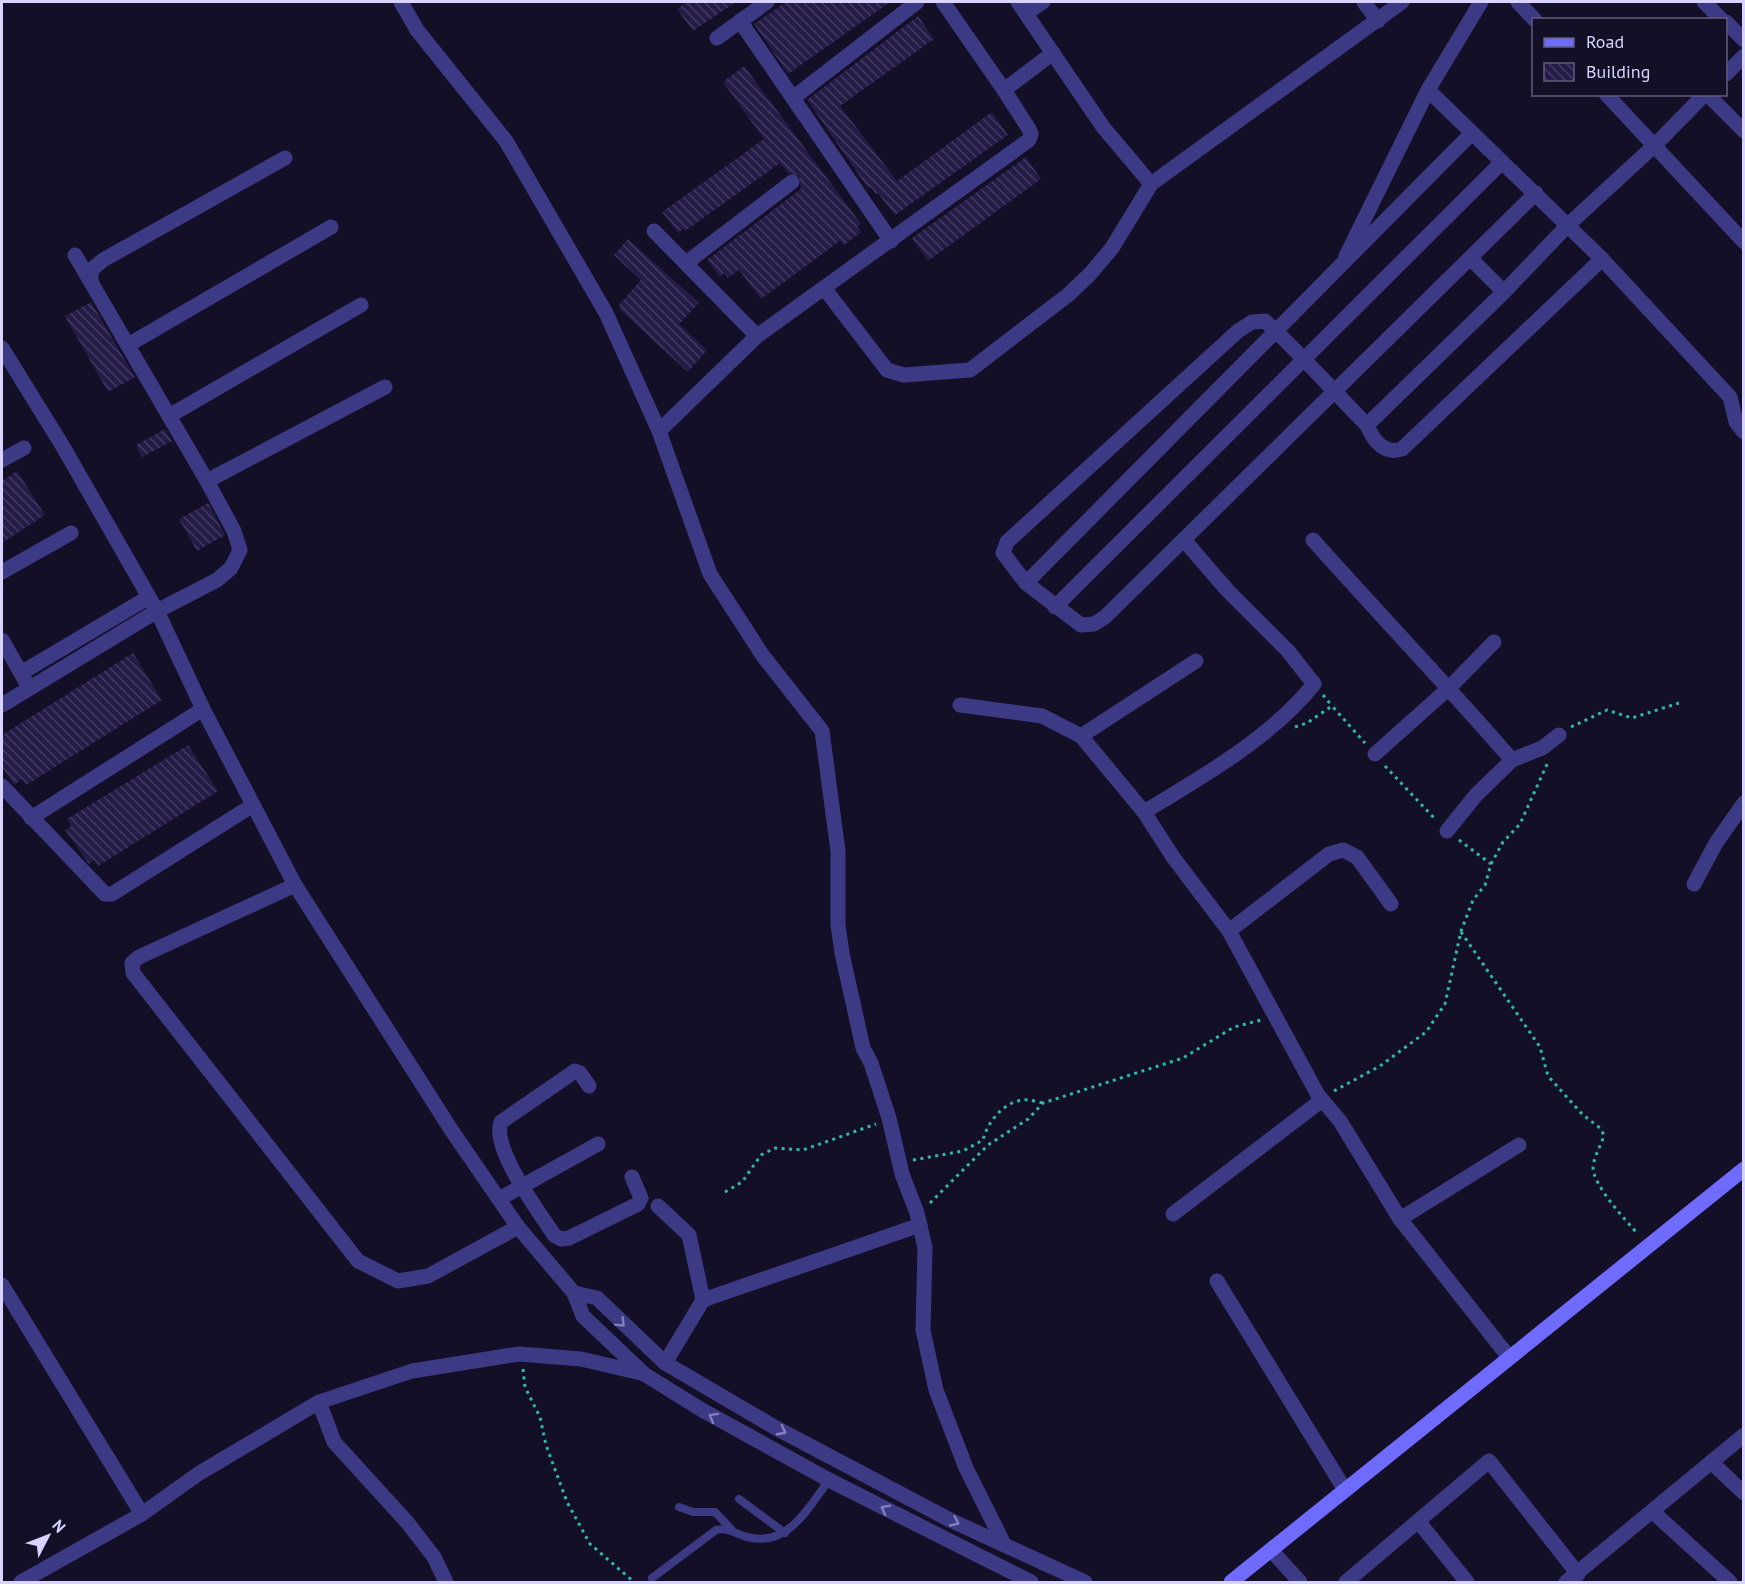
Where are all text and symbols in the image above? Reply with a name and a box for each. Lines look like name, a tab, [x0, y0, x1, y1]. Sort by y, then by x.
legend	[1532, 18, 1727, 96]
text: Road	[1586, 30, 1624, 53]
text: Building	[1586, 60, 1650, 83]
one-way arrow	[614, 1315, 625, 1326]
one-way arrow	[709, 1412, 720, 1424]
one-way arrow	[776, 1424, 786, 1435]
one-way arrow	[881, 1504, 892, 1516]
north arrow	[18, 1506, 78, 1566]
one-way arrow	[948, 1514, 959, 1526]
text: N	[48, 1515, 70, 1537]

